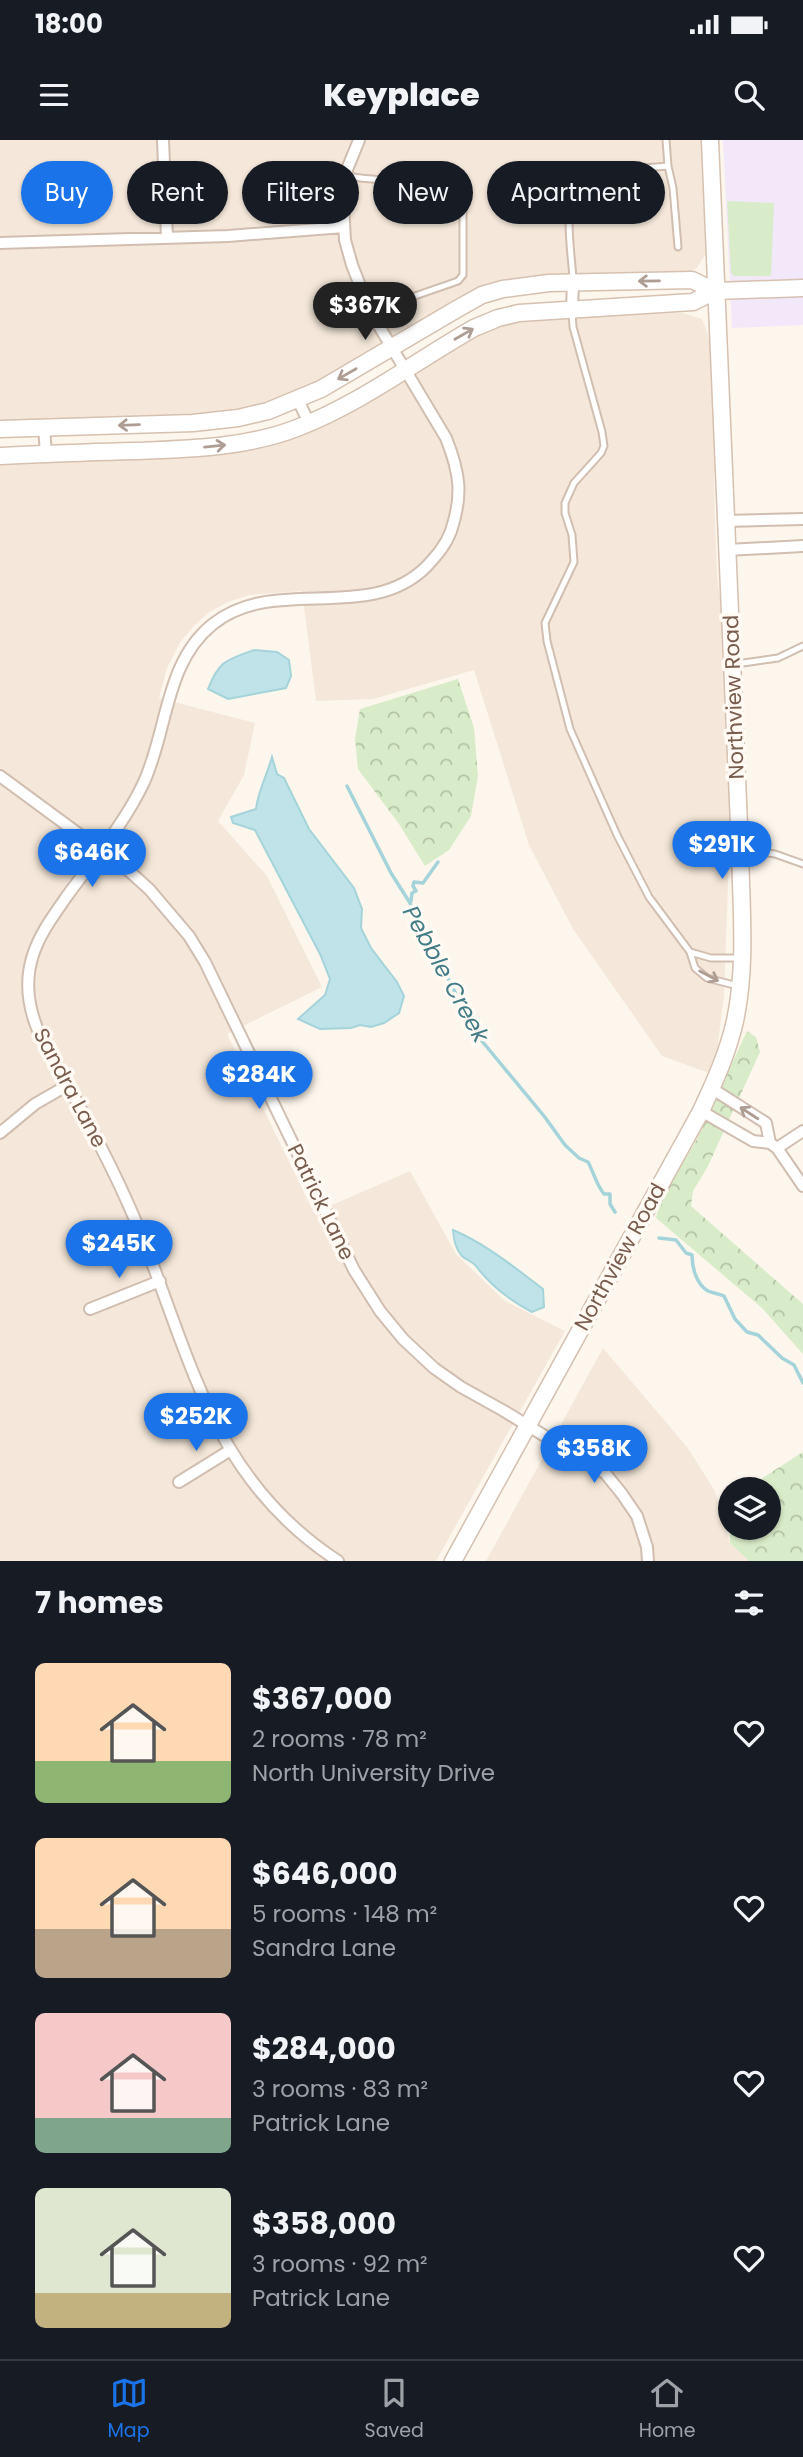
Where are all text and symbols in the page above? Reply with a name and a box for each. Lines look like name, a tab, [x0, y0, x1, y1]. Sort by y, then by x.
text: 18:00	[35, 6, 103, 42]
text: Keyplace	[323, 72, 480, 117]
icon: menu	[35, 76, 73, 114]
icon: search	[730, 76, 768, 114]
chip: Buy	[21, 161, 113, 224]
chip: Rent	[127, 161, 228, 224]
chip: Filters	[242, 161, 359, 224]
chip: New	[373, 161, 473, 224]
chip: Apartment	[487, 161, 665, 224]
one-way arrow	[638, 274, 661, 288]
pin: $367K	[316, 282, 414, 342]
text: $367K	[329, 289, 401, 321]
one-way arrow	[454, 327, 474, 341]
one-way arrow	[337, 367, 357, 381]
one-way arrow	[117, 418, 140, 431]
one-way arrow	[203, 440, 226, 453]
street label: Northview Road	[716, 614, 751, 780]
pin: $291K	[673, 822, 771, 881]
text: $291K	[688, 828, 756, 860]
pin: $646K	[43, 830, 141, 889]
text: $646K	[54, 836, 130, 868]
water label: Pebble Creek	[395, 900, 497, 1049]
one-way arrow	[699, 969, 719, 983]
street label: Sandra Lane	[27, 1023, 114, 1153]
pin: $284K	[210, 1052, 308, 1111]
text: $284K	[222, 1058, 296, 1090]
one-way arrow	[740, 1105, 760, 1119]
street label: Patrick Lane	[281, 1139, 362, 1265]
street label: Northview Road	[567, 1178, 672, 1336]
pin: $245K	[70, 1220, 168, 1280]
text: $245K	[82, 1227, 156, 1259]
pin: $252K	[147, 1394, 245, 1453]
text: $252K	[160, 1400, 232, 1432]
pin: $358K	[545, 1426, 643, 1485]
text: $358K	[557, 1432, 631, 1464]
map controls	[718, 1477, 781, 1540]
button: layers	[718, 1477, 781, 1540]
text: 7 homes	[35, 1581, 164, 1624]
icon: filters	[730, 1584, 768, 1622]
text: $367,000	[252, 1677, 392, 1720]
icon: home	[91, 1691, 175, 1775]
icon: heart	[730, 1714, 768, 1752]
text: 2 rooms · 78 m²	[252, 1723, 427, 1755]
text: North University Drive	[252, 1757, 495, 1789]
text: $646,000	[252, 1852, 398, 1895]
icon: home	[91, 1866, 175, 1950]
icon: heart	[730, 1889, 768, 1927]
text: 5 rooms · 148 m²	[252, 1898, 437, 1930]
text: Sandra Lane	[252, 1932, 396, 1964]
text: $284,000	[252, 2027, 396, 2070]
icon: home	[91, 2041, 175, 2125]
icon: heart	[730, 2064, 768, 2102]
text: 3 rooms · 83 m²	[252, 2073, 428, 2105]
text: Patrick Lane	[252, 2107, 390, 2139]
text: $358,000	[252, 2202, 396, 2245]
icon: home	[91, 2216, 175, 2300]
icon: heart	[730, 2239, 768, 2277]
text: 3 rooms · 92 m²	[252, 2248, 428, 2280]
text: Patrick Lane	[252, 2282, 390, 2314]
tab: Map	[107, 2374, 150, 2445]
tab: Saved	[365, 2374, 424, 2445]
tab: Home	[639, 2374, 695, 2445]

